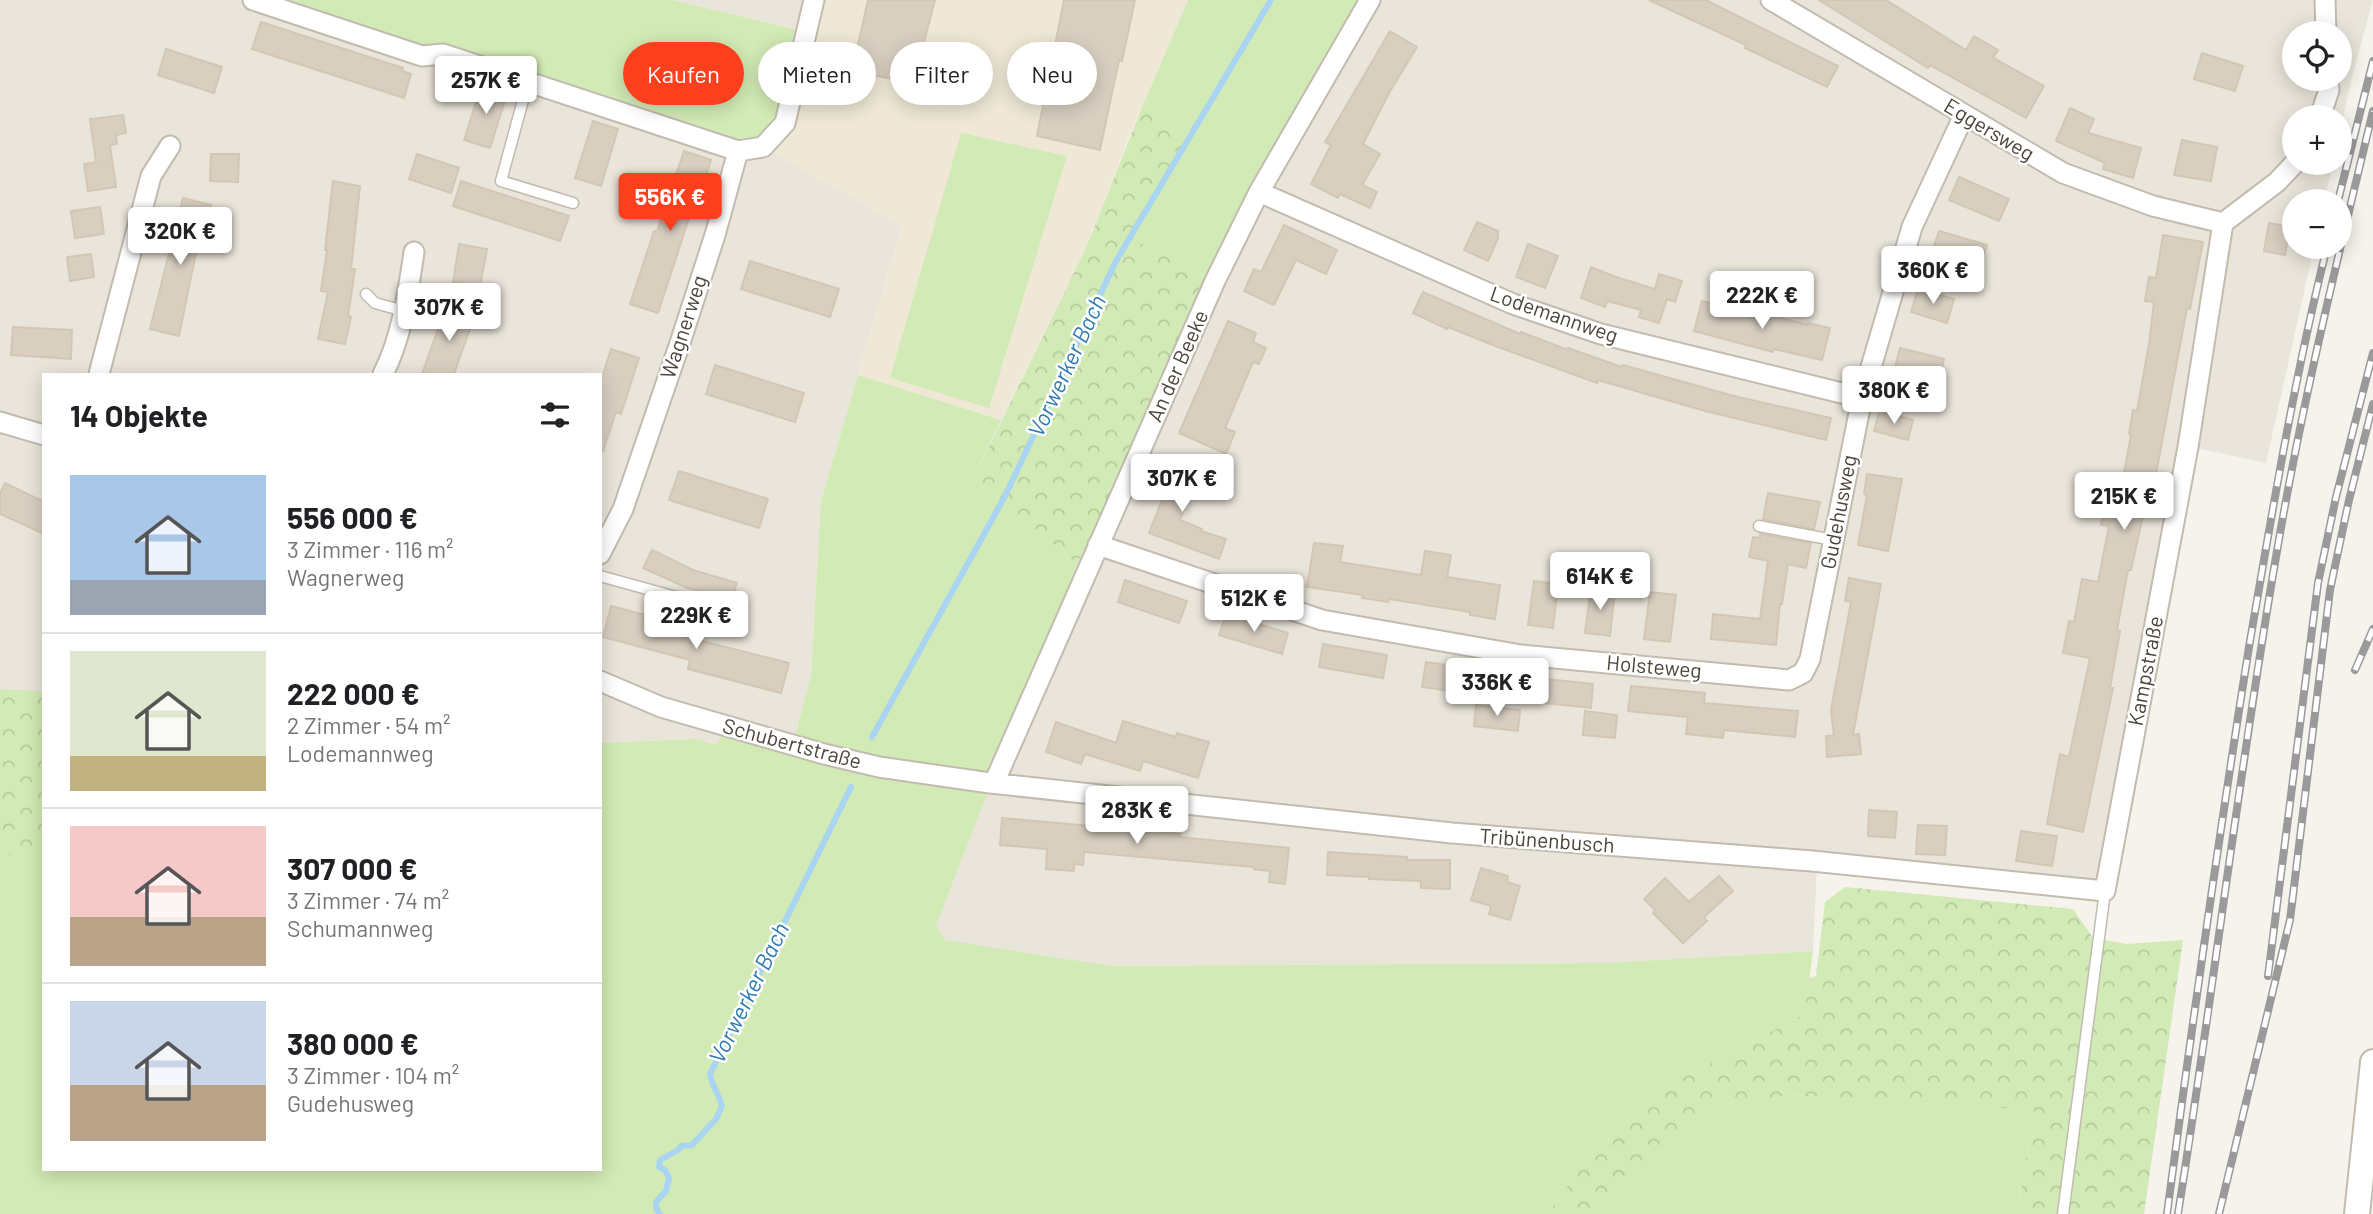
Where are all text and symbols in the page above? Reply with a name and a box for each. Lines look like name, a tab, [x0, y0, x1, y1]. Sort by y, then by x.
map controls	[2282, 21, 2352, 259]
button: locate	[2282, 21, 2352, 91]
chip: Kaufen	[623, 42, 744, 105]
chip: Mieten	[758, 42, 876, 105]
chip: Filter	[890, 42, 993, 105]
chip: Neu	[1007, 42, 1097, 105]
pin: 257K €	[429, 57, 543, 116]
text: 257K €	[451, 65, 521, 93]
street label: Eggersweg	[1940, 92, 2039, 165]
button: +	[2282, 105, 2352, 175]
pin: 556K €	[613, 174, 727, 233]
text: 556K €	[635, 182, 705, 210]
button: −	[2282, 189, 2352, 259]
pin: 320K €	[123, 208, 237, 267]
text: 320K €	[144, 216, 216, 244]
pin: 360K €	[1876, 246, 1990, 306]
text: 360K €	[1897, 255, 1969, 283]
street label: Wagnerweg	[654, 272, 711, 381]
pin: 222K €	[1705, 272, 1819, 331]
street label: Lodemannweg	[1487, 280, 1622, 347]
text: 222K €	[1726, 280, 1798, 308]
pin: 307K €	[392, 284, 506, 343]
water label: Vorwerker Bach	[1021, 290, 1111, 441]
text: 307K €	[414, 292, 484, 320]
street label: An der Beeke	[1141, 306, 1212, 425]
pin: 380K €	[1837, 366, 1951, 426]
text: 380K €	[1858, 375, 1930, 403]
icon: filters	[536, 396, 574, 434]
text: 14 Objekte	[70, 397, 208, 433]
street label: Gudehusweg	[1814, 452, 1861, 571]
pin: 307K €	[1125, 454, 1239, 514]
text: 307K €	[1147, 463, 1217, 491]
pin: 215K €	[2067, 472, 2181, 532]
text: 215K €	[2091, 481, 2157, 509]
text: 556 000 €	[287, 499, 418, 535]
icon: home	[126, 503, 210, 587]
text: 3 Zimmer · 116 m²	[287, 535, 454, 563]
pin: 614K €	[1543, 552, 1657, 612]
text: 614K €	[1566, 561, 1634, 589]
text: Wagnerweg	[287, 563, 404, 591]
pin: 512K €	[1197, 574, 1311, 634]
text: 512K €	[1221, 583, 1287, 611]
pin: 229K €	[639, 592, 753, 651]
text: 229K €	[660, 600, 732, 628]
street label: Kampstraße	[2122, 614, 2167, 728]
street label: Holsteweg	[1605, 649, 1703, 682]
pin: 336K €	[1440, 658, 1554, 718]
text: 336K €	[1462, 667, 1532, 695]
text: 222 000 €	[287, 675, 420, 711]
icon: home	[126, 679, 210, 763]
text: 2 Zimmer · 54 m²	[287, 711, 451, 739]
street label: Schubertstraße	[720, 712, 865, 773]
text: Lodemannweg	[287, 739, 434, 767]
pin: 283K €	[1080, 786, 1194, 846]
text: 283K €	[1101, 795, 1173, 823]
street label: Tribünenbusch	[1479, 822, 1615, 857]
text: 307 000 €	[287, 850, 418, 886]
icon: home	[126, 854, 210, 938]
text: 3 Zimmer · 74 m²	[287, 886, 449, 914]
text: Schumannweg	[287, 914, 433, 942]
water label: Vorwerker Bach	[702, 918, 794, 1068]
text: 380 000 €	[287, 1025, 419, 1061]
icon: home	[126, 1029, 210, 1113]
text: 3 Zimmer · 104 m²	[287, 1061, 459, 1089]
text: Gudehusweg	[287, 1089, 414, 1117]

